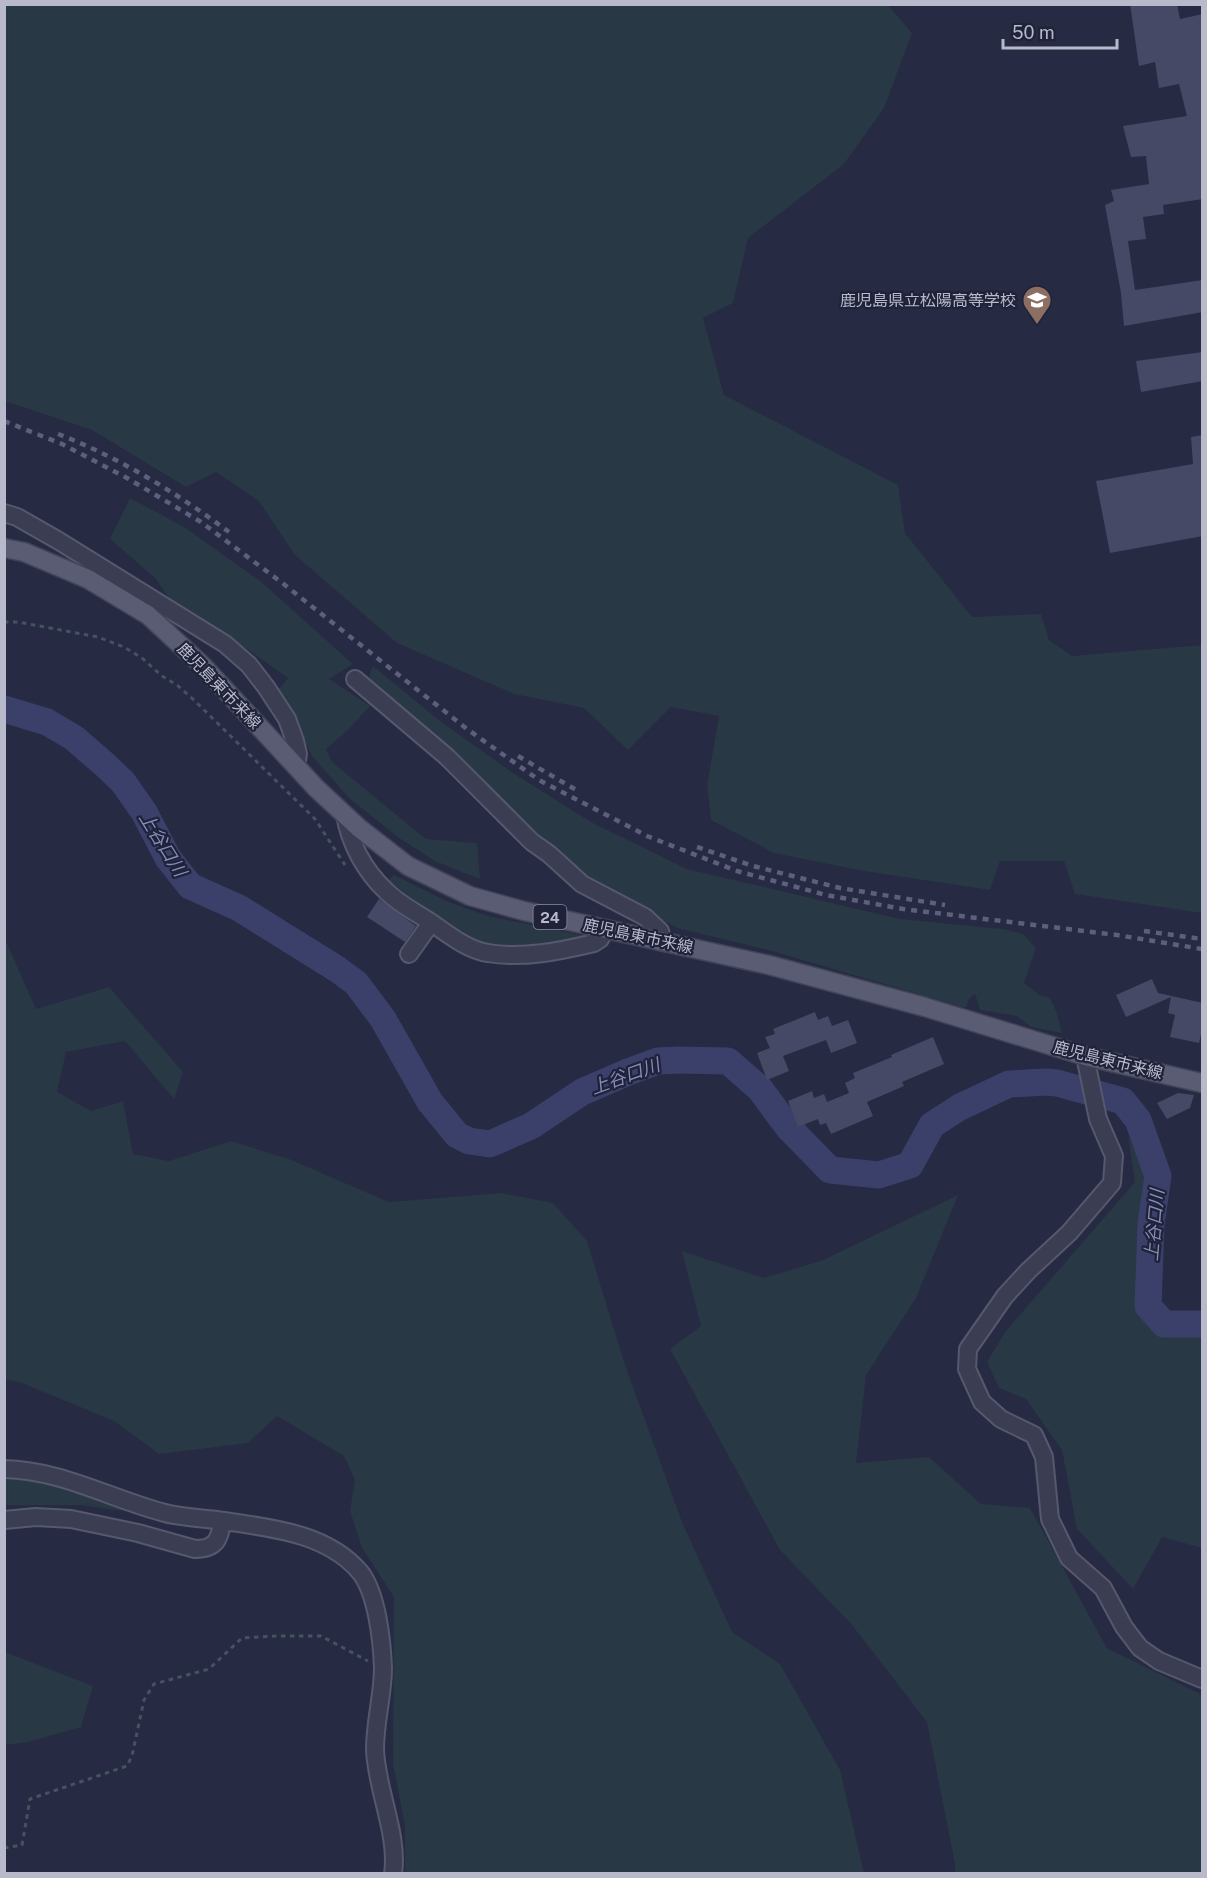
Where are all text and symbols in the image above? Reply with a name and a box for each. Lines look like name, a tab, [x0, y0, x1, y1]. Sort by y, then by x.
scale bar	[1003, 12, 1117, 50]
text: 50 m	[1012, 22, 1055, 43]
school or university icon: 鹿児島県立松陽高等学校	[1021, 284, 1053, 326]
place label: 鹿児島県立松陽高等学校	[840, 291, 1016, 310]
street label: 鹿児島東市来線	[173, 639, 265, 733]
water label: 上谷口川	[135, 808, 192, 882]
road number: 24	[534, 905, 566, 929]
street label: 鹿児島東市来線	[581, 915, 695, 957]
street label: 鹿児島東市来線	[1051, 1037, 1165, 1083]
water label: 上谷口川	[588, 1053, 664, 1098]
water label: 上谷口川	[1140, 1186, 1168, 1262]

